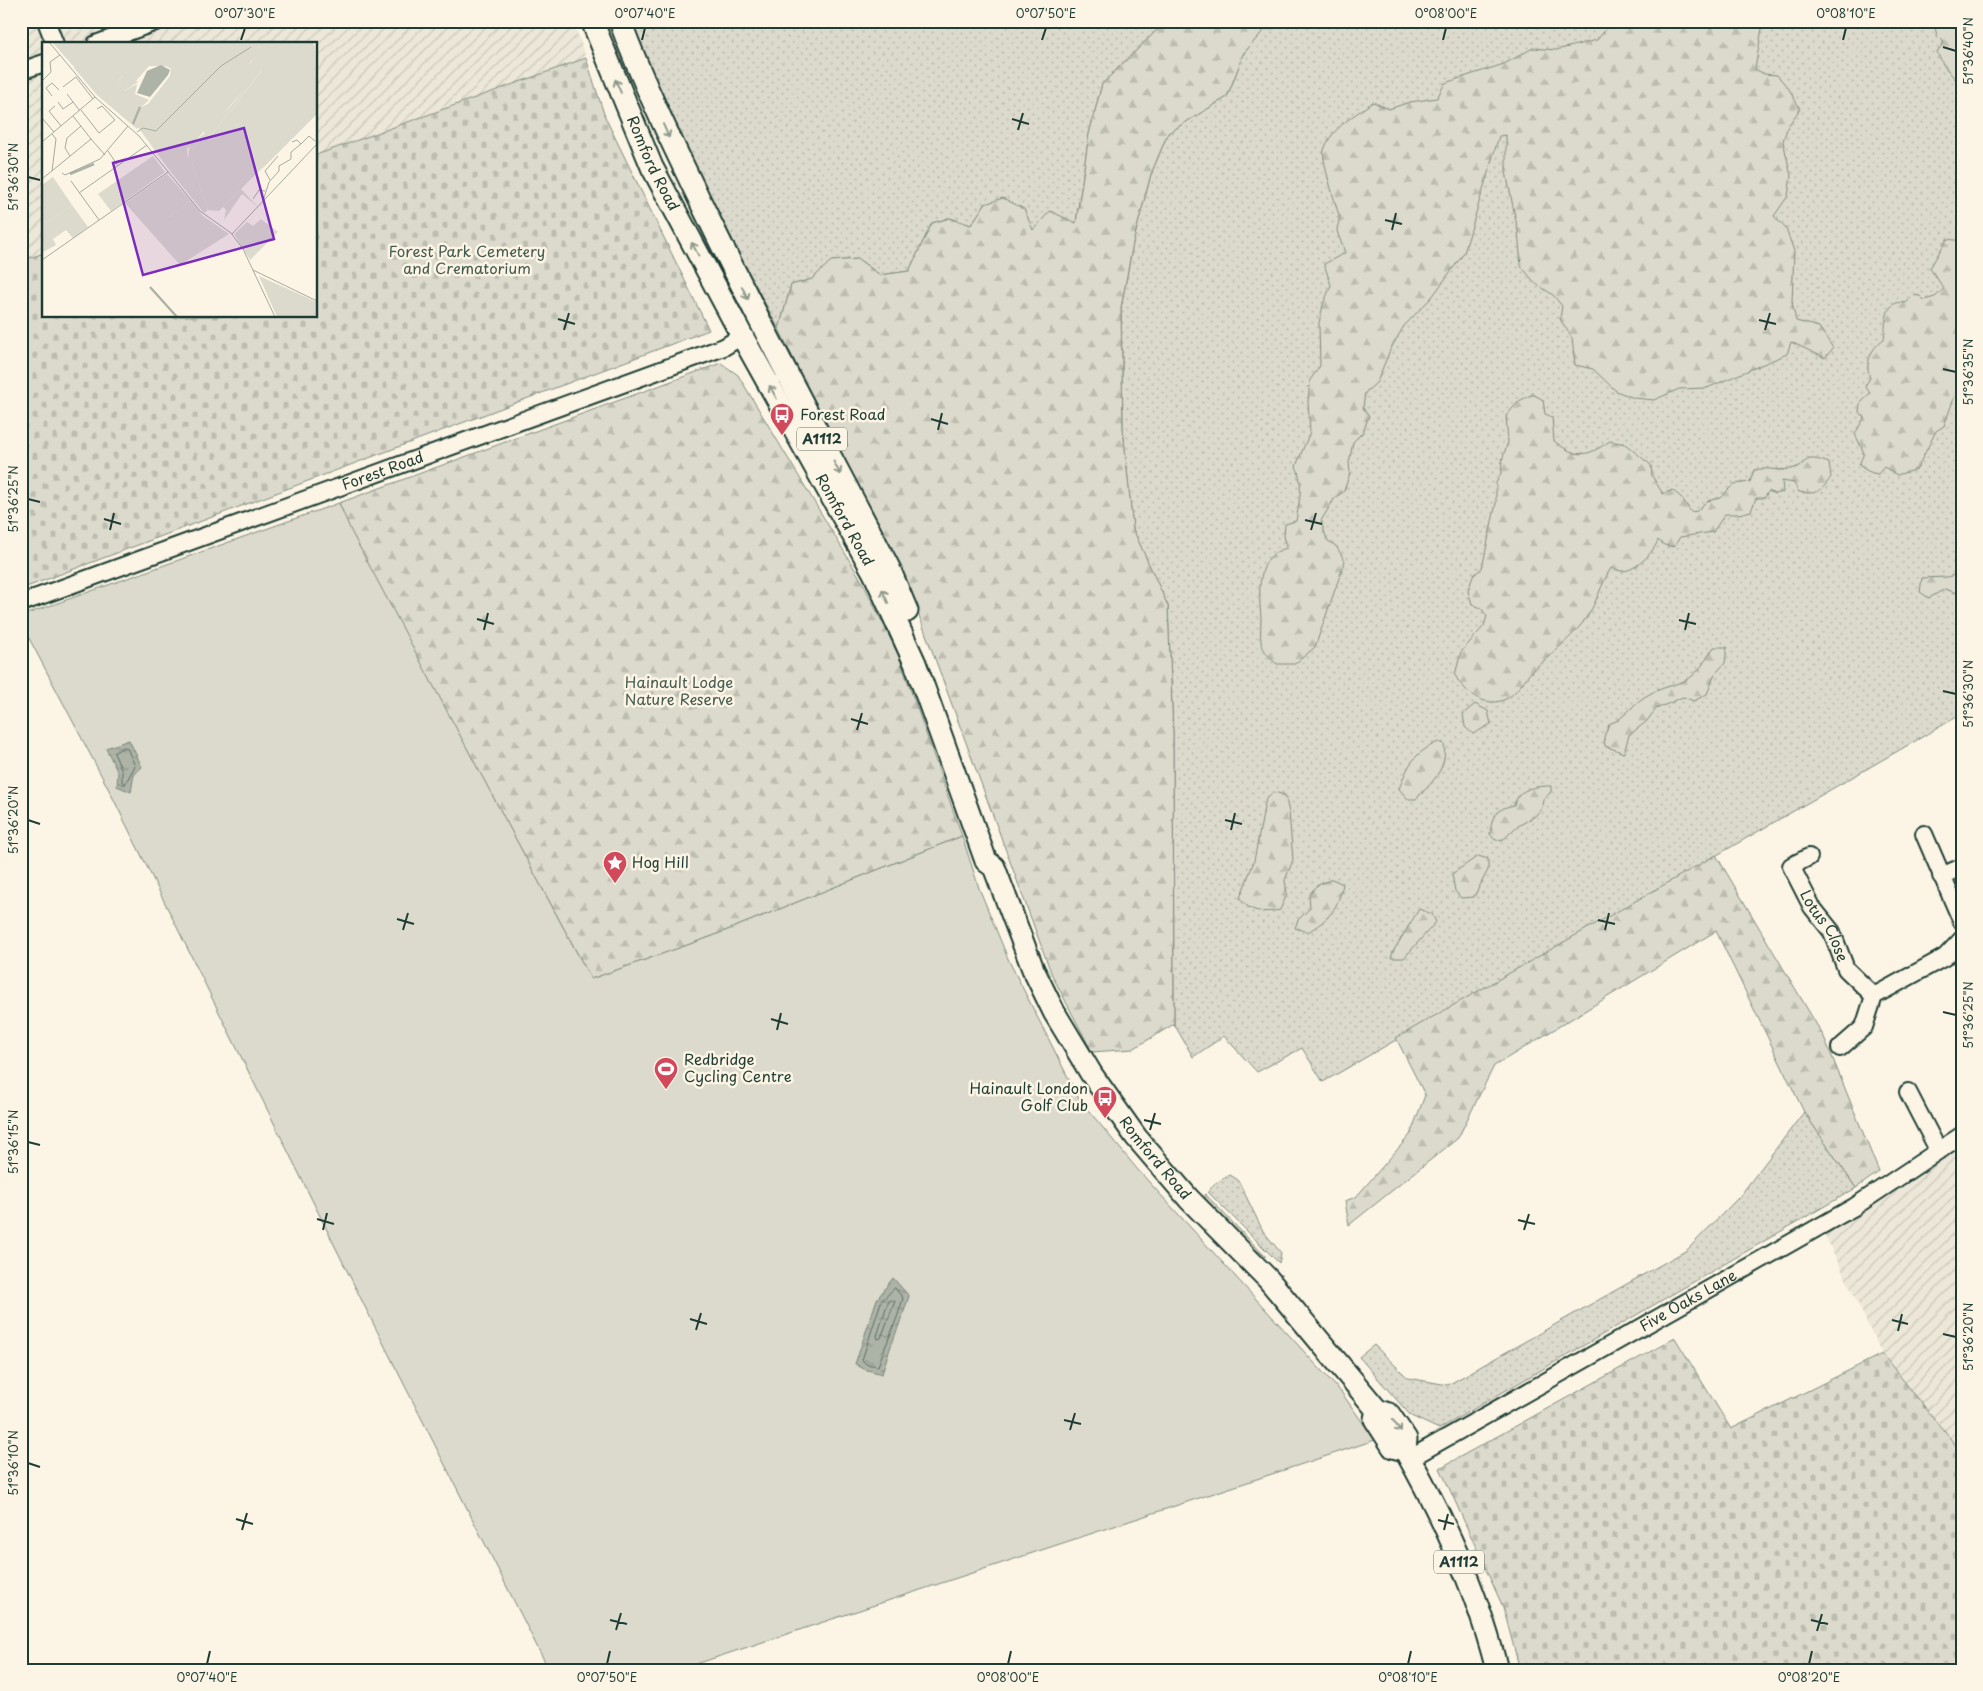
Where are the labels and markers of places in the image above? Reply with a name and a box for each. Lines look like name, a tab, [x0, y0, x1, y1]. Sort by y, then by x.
bus stop icon: Forest Road	[769, 402, 795, 436]
place label: Forest Road	[800, 402, 885, 425]
place icon: Hog Hill	[602, 850, 628, 884]
place label: Hog Hill	[632, 850, 689, 873]
place label: Redbridge Cycling Centre	[684, 1047, 792, 1087]
sports icon: Redbridge Cycling Centre	[653, 1056, 679, 1090]
place label: Hainault London Golf Club	[969, 1076, 1088, 1116]
bus stop icon: Hainault London Golf Club	[1092, 1085, 1118, 1119]

